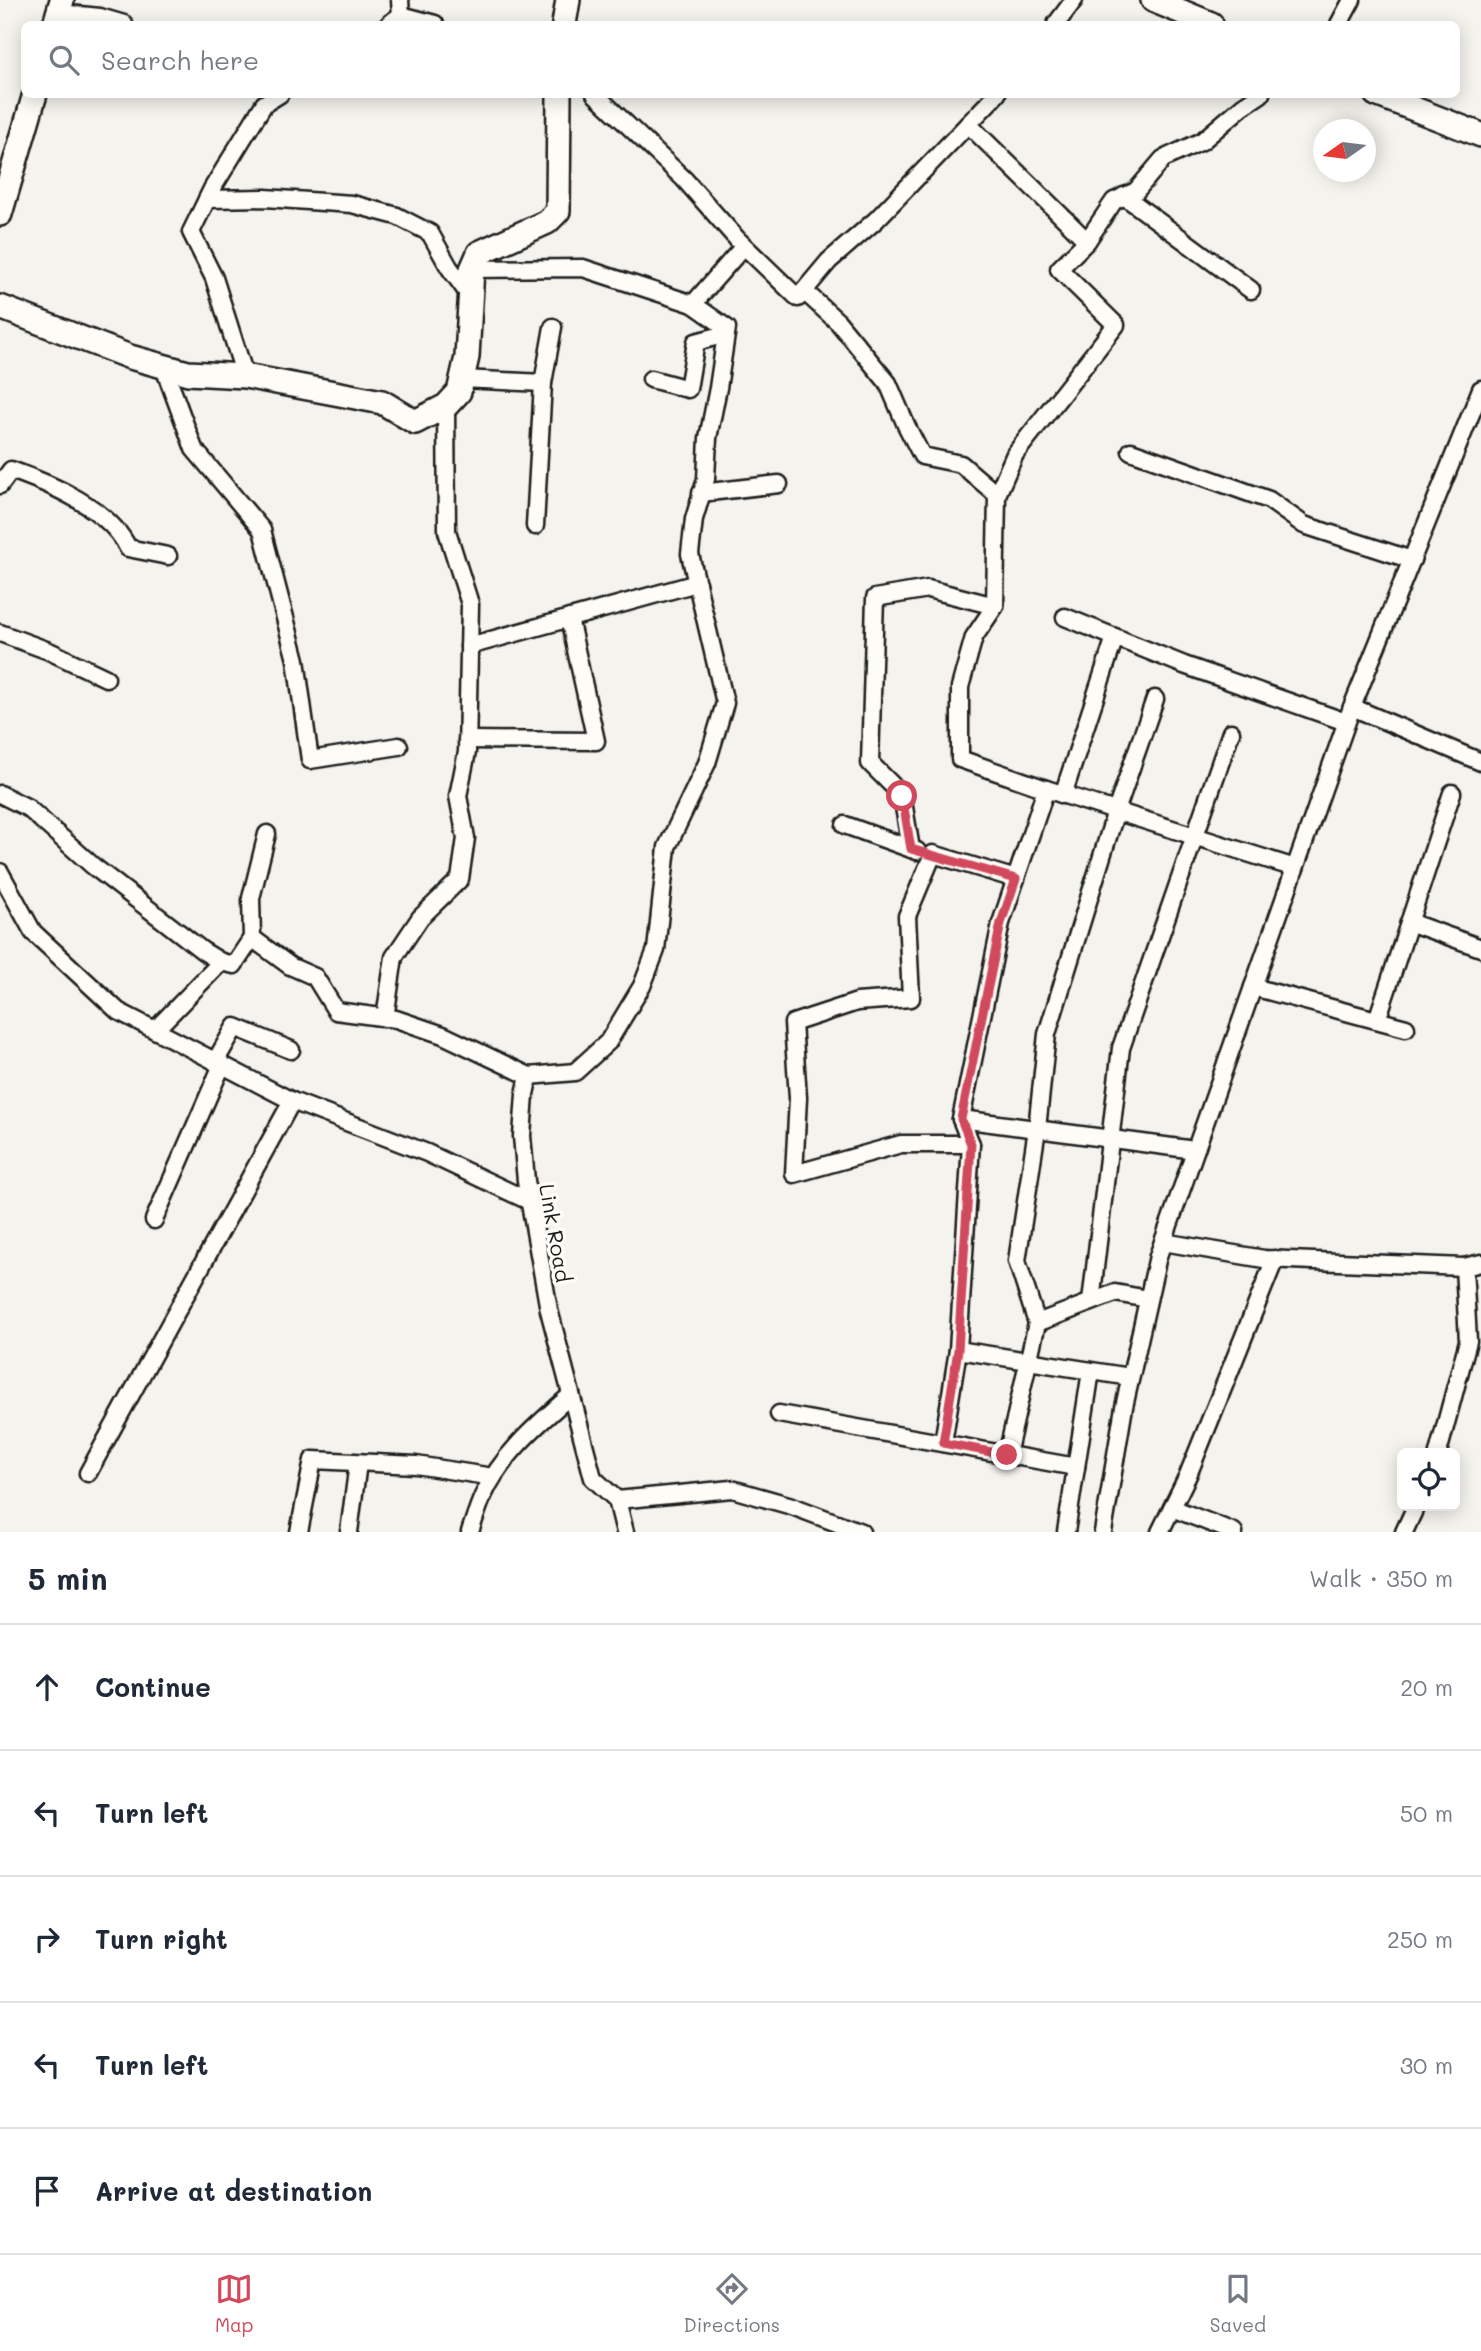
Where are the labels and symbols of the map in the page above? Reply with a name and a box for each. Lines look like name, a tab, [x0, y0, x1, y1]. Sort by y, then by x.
north arrow	[1313, 119, 1376, 182]
route start	[886, 780, 917, 811]
street label: Link Road	[534, 1182, 578, 1284]
route end	[991, 1439, 1022, 1470]

